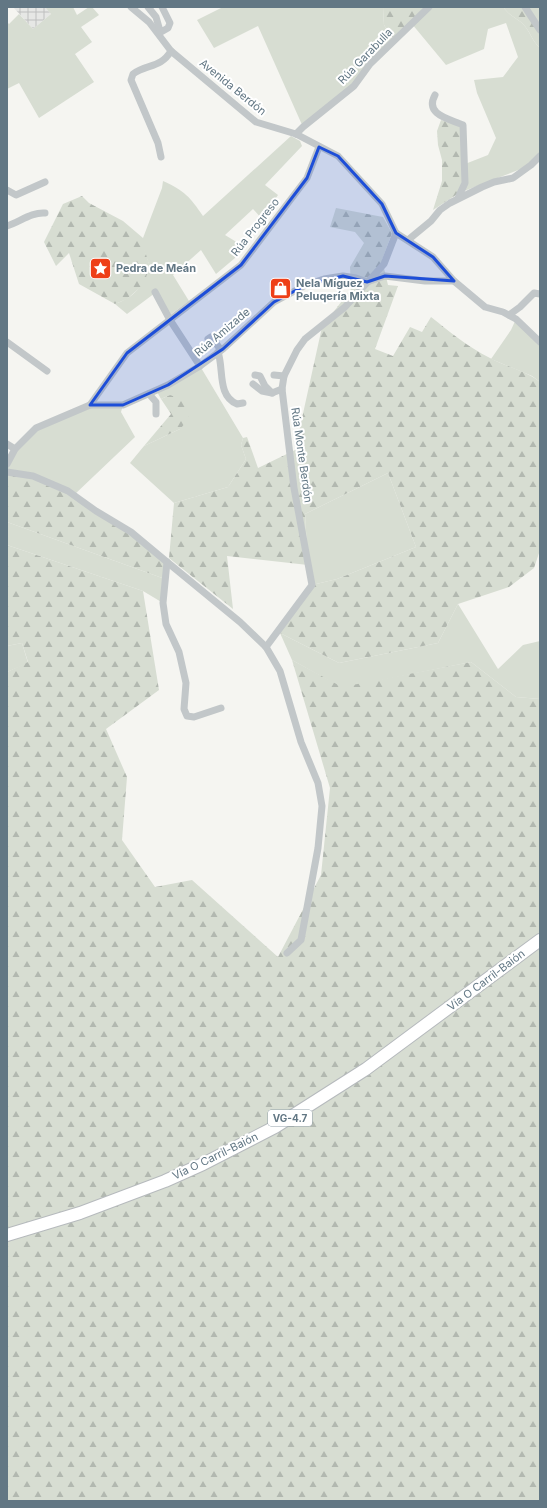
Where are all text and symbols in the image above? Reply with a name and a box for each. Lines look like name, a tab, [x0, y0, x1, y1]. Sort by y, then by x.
street label: Rúa Garabulla	[335, 25, 395, 87]
street label: Avenida Berdón	[197, 56, 269, 118]
street label: Rúa Progreso	[228, 195, 282, 259]
place icon: Pedra de Meán	[87, 255, 113, 281]
place label: Pedra de Meán	[116, 261, 196, 275]
shop icon: Nela Míguez Peluqería Mixta	[267, 276, 293, 302]
place label: Nela Míguez Peluqería Mixta	[296, 276, 380, 303]
street label: Rúa Amizade	[191, 305, 253, 359]
street label: Rúa Monte Berdón	[288, 406, 316, 504]
street label: Vía O Carril-Baión	[444, 946, 528, 1014]
road number: VG-4.7	[268, 1110, 312, 1126]
street label: Vía O Carril-Baión	[170, 1129, 260, 1183]

